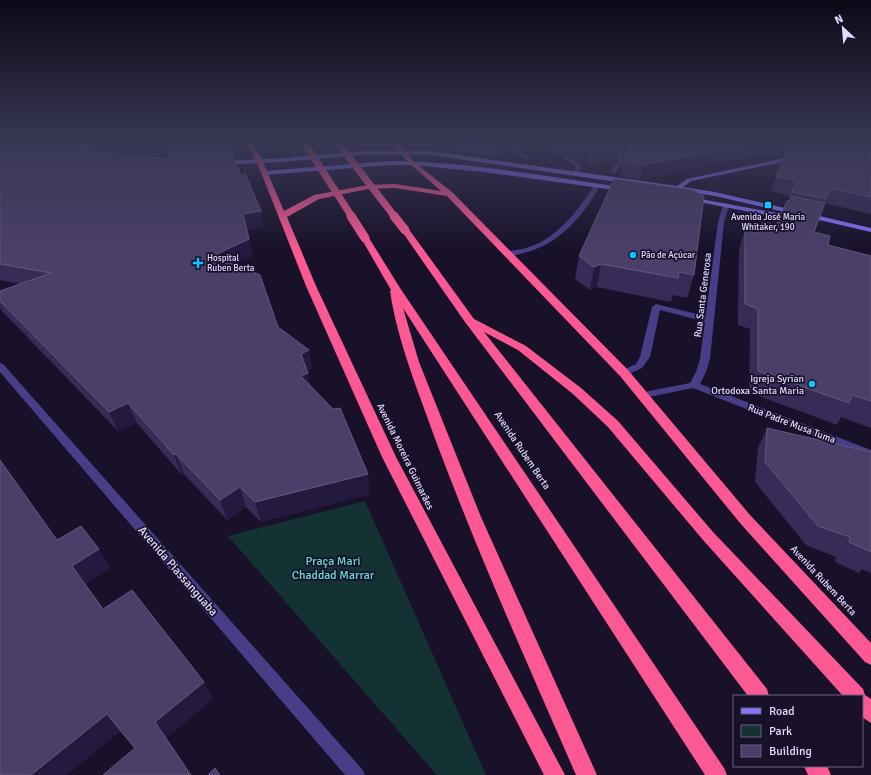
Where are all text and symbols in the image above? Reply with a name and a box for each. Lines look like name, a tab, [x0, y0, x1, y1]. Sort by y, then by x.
north arrow	[823, 8, 863, 48]
text: N	[833, 12, 845, 27]
marker: Avenida José Maria Whitaker, 190	[763, 200, 773, 210]
place label: Avenida José Maria Whitaker, 190	[731, 212, 805, 233]
marker: Pão de Açúcar	[628, 250, 638, 260]
place label: Pão de Açúcar	[641, 250, 696, 261]
street label: Rua Santa Generosa	[692, 252, 714, 338]
place label: Hospital Ruben Berta	[207, 253, 255, 274]
marker: Hospital Ruben Berta	[192, 257, 204, 269]
place label: Igreja Syrian Ortodoxa Santa Maria	[711, 373, 804, 397]
marker: Igreja Syrian Ortodoxa Santa Maria	[807, 379, 817, 389]
street label: Avenida Moreira Guimarães	[374, 401, 436, 512]
street label: Rua Padre Musa Tuma	[746, 402, 837, 446]
street label: Avenida Rubem Berta	[492, 409, 553, 492]
street label: Avenida Piassanguaba	[135, 523, 221, 619]
street label: Avenida Rubem Berta	[788, 543, 859, 618]
park label: Praça Mari Chaddad Marrar	[292, 554, 375, 583]
legend	[733, 695, 863, 767]
text: Road	[769, 704, 795, 719]
text: Park	[769, 724, 792, 739]
text: Building	[769, 744, 812, 759]

